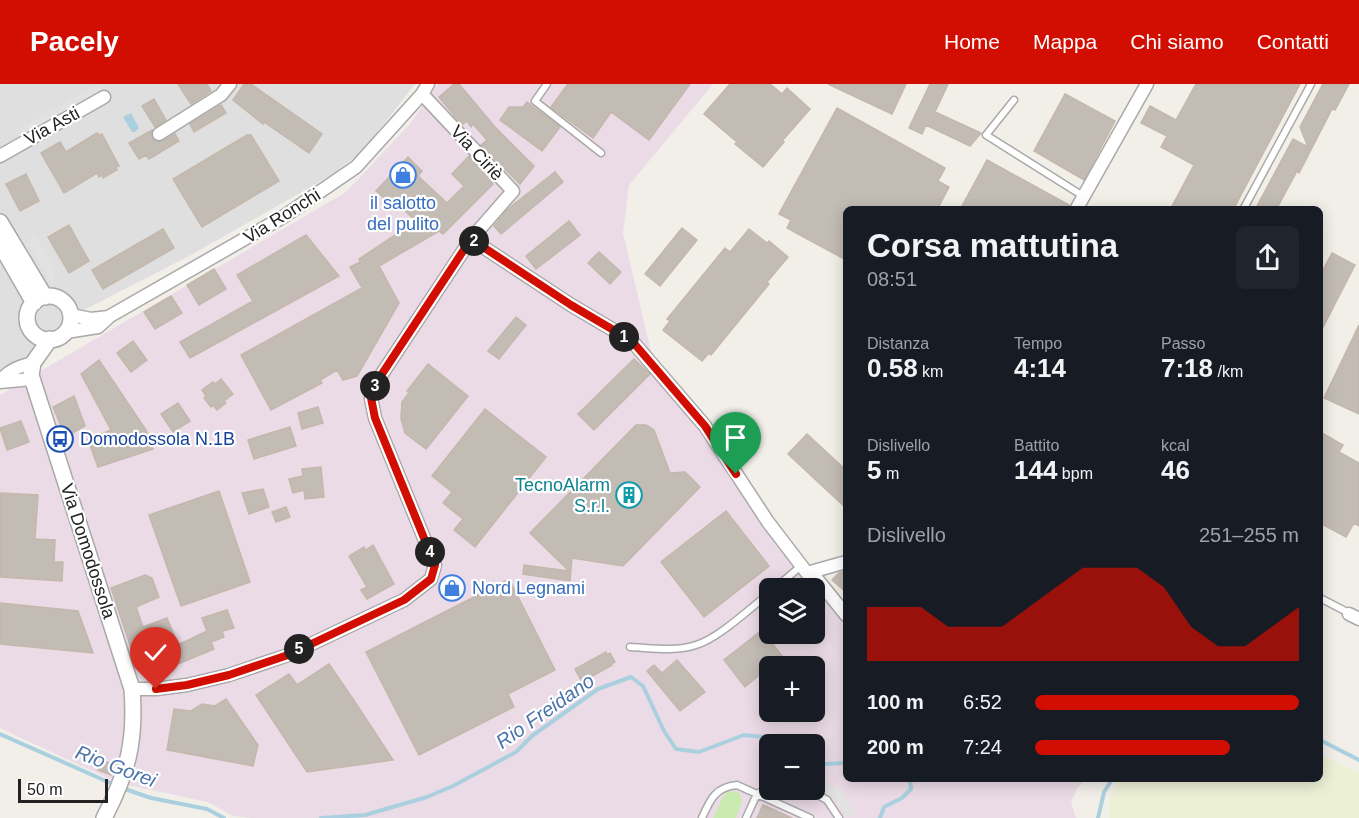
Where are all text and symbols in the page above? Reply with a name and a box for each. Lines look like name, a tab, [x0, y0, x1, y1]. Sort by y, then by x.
text: Pacely	[30, 26, 119, 57]
text: Home	[944, 30, 1000, 53]
text: Mappa	[1033, 30, 1097, 53]
text: Chi siamo	[1130, 30, 1224, 53]
text: Contatti	[1257, 30, 1329, 53]
street label: Via Asti	[21, 103, 83, 149]
street label: Via Ciriè	[447, 121, 507, 185]
shop icon: il salotto del pulito	[388, 160, 418, 190]
street label: Via Ronchi	[240, 185, 324, 247]
place label: il salotto del pulito	[367, 193, 439, 234]
pin: 2	[459, 226, 489, 256]
button: share	[1236, 226, 1299, 289]
text: Corsa mattutina	[867, 227, 1118, 264]
text: 2	[470, 232, 478, 249]
text: 08:51	[867, 268, 917, 290]
pin: 1	[609, 322, 639, 352]
text: 1	[620, 328, 628, 345]
text: Distanza	[867, 335, 929, 352]
text: Tempo	[1014, 335, 1062, 352]
text: Passo	[1161, 335, 1205, 352]
text: 0.58	[867, 353, 918, 383]
text: 4:14	[1014, 353, 1066, 383]
text: 7:18	[1161, 353, 1213, 383]
text: km	[918, 363, 943, 380]
text: /km	[1213, 363, 1243, 380]
pin: 3	[360, 371, 390, 401]
text: 3	[371, 377, 379, 394]
pin	[710, 412, 761, 474]
icon: arrive	[719, 421, 752, 454]
bus stop icon: Domodossola N.1B	[45, 424, 75, 454]
place label: Domodossola N.1B	[80, 429, 235, 449]
text: Dislivello	[867, 437, 930, 454]
text: Battito	[1014, 437, 1059, 454]
text: kcal	[1161, 437, 1189, 454]
text: 5	[867, 455, 881, 485]
text: 144	[1014, 455, 1057, 485]
text: 46	[1161, 455, 1190, 485]
text: m	[881, 465, 899, 482]
text: bpm	[1057, 465, 1093, 482]
place label: TecnoAlarm S.r.l.	[515, 475, 610, 516]
building icon: TecnoAlarm S.r.l.	[614, 480, 644, 510]
street label: Via Domodossola	[57, 481, 120, 622]
text: Dislivello	[867, 524, 946, 546]
text: 251–255 m	[1199, 524, 1299, 546]
pin: 4	[415, 537, 445, 567]
text: 4	[426, 543, 434, 560]
shop icon: Nord Legnami	[437, 573, 467, 603]
place label: Nord Legnami	[472, 578, 585, 598]
map controls	[759, 578, 825, 800]
button: layers	[759, 578, 825, 644]
pin	[130, 627, 181, 689]
pin: 5	[284, 634, 314, 664]
icon: check	[139, 636, 172, 669]
text: 5	[295, 640, 303, 657]
button: +	[759, 656, 825, 722]
water label: Rio Freidano	[492, 669, 598, 753]
text: 100 m	[867, 691, 924, 713]
text: 6:52	[963, 691, 1002, 713]
button: −	[759, 734, 825, 800]
text: 200 m	[867, 736, 924, 758]
text: 7:24	[963, 736, 1002, 758]
water label: Rio Gorei	[73, 741, 160, 792]
scale bar	[18, 776, 108, 804]
text: 50 m	[27, 781, 63, 798]

